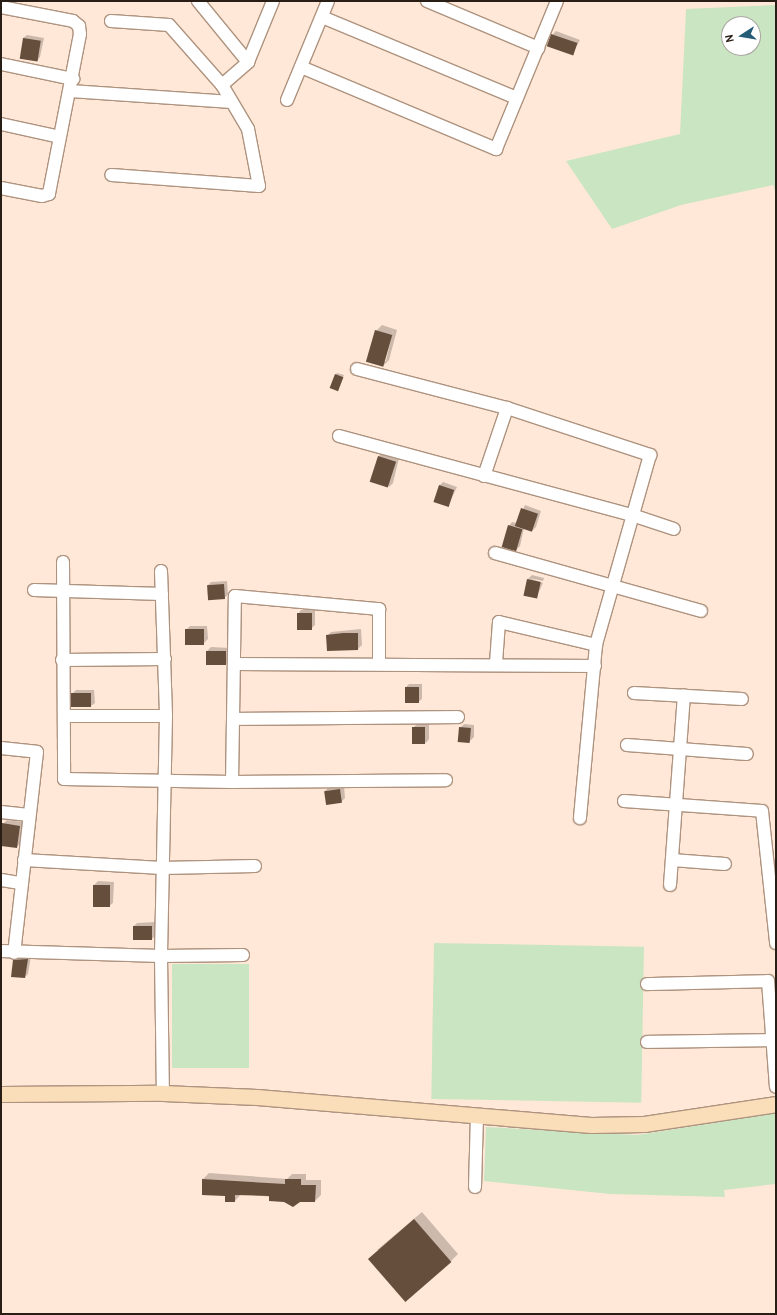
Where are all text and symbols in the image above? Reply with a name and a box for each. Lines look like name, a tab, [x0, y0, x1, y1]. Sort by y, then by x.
north arrow	[721, 16, 761, 56]
text: N	[723, 33, 738, 44]

